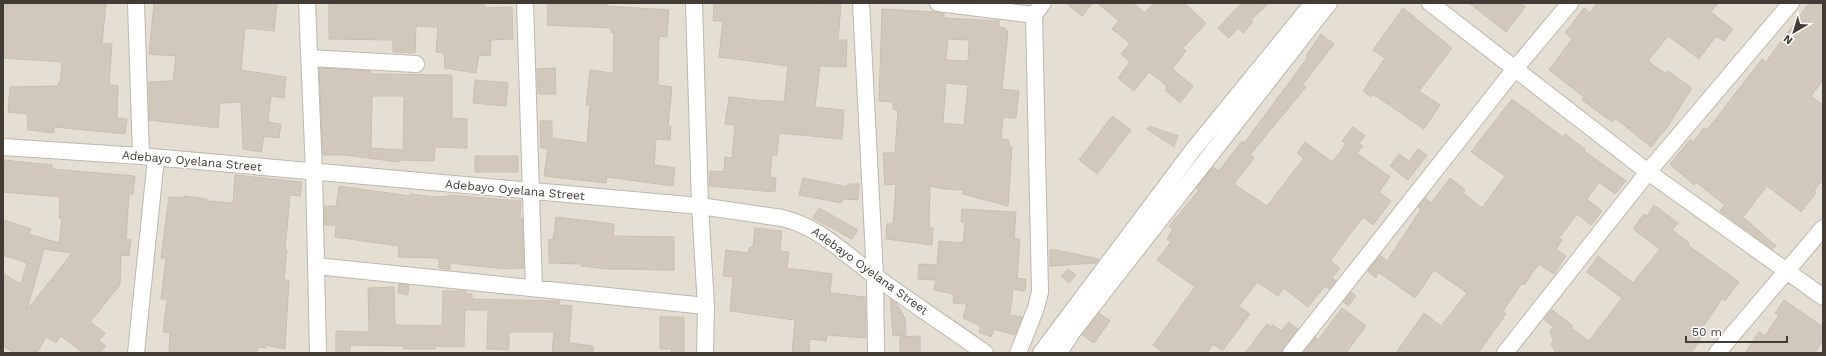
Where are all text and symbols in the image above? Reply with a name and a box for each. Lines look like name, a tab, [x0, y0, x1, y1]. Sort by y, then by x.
north arrow	[1774, 12, 1814, 52]
text: N	[1781, 32, 1795, 47]
street label: Adebayo Oyelana Street	[121, 148, 263, 174]
street label: Adebayo Oyelana Street	[444, 177, 586, 203]
street label: Adebayo Oyelana Street	[809, 224, 931, 318]
scale bar	[1686, 318, 1787, 344]
text: 50 m	[1692, 325, 1722, 339]

